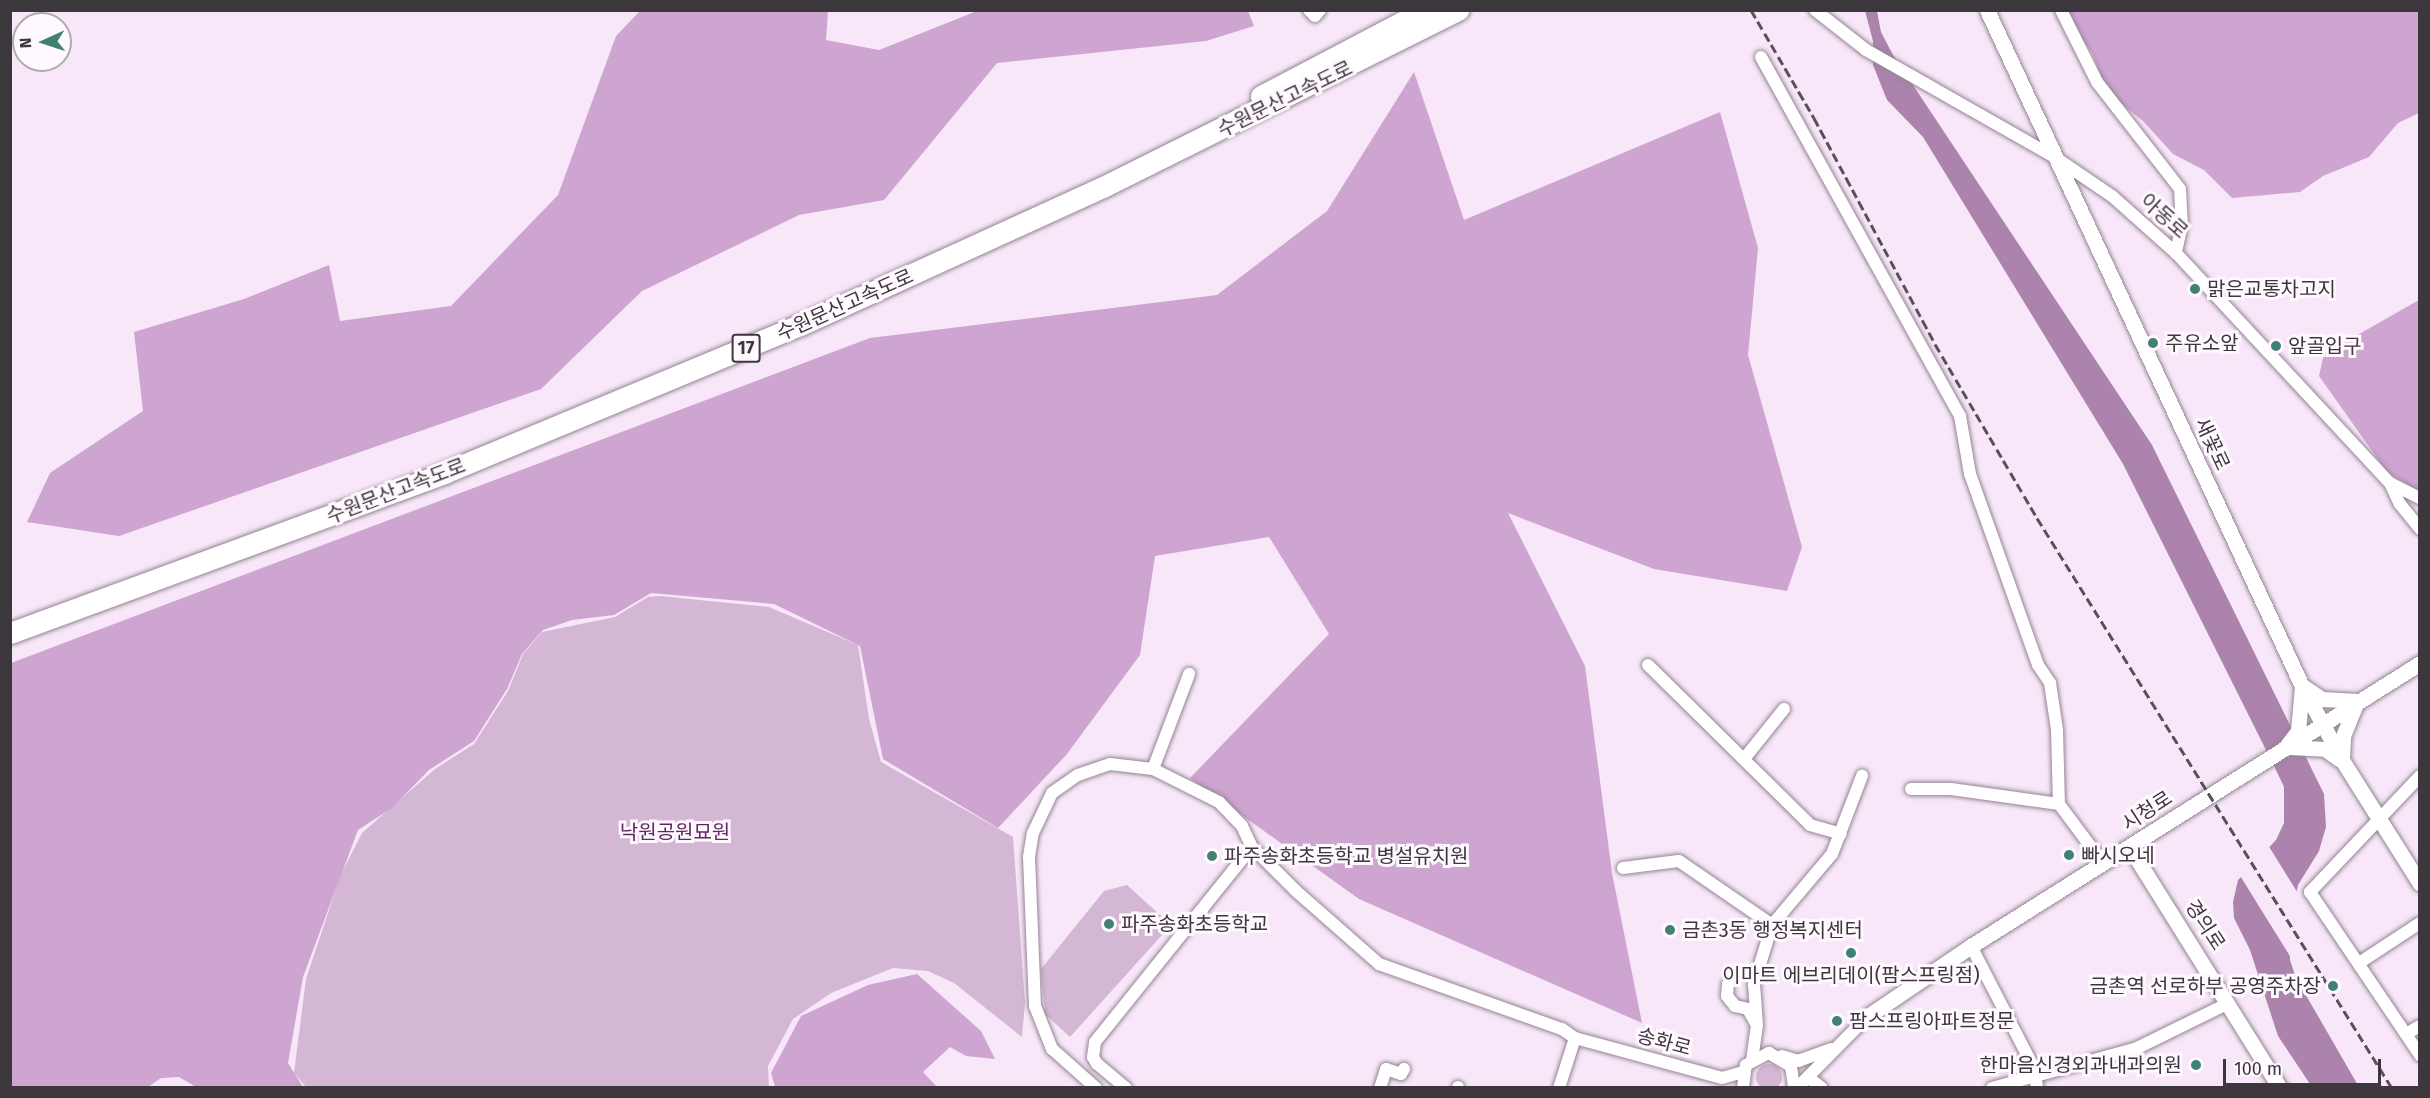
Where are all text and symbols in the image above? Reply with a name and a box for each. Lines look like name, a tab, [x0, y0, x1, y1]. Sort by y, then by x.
north arrow	[12, 12, 72, 72]
text: N	[16, 37, 35, 49]
street label: 수원문산고속도로	[1214, 56, 1356, 142]
street label: 아동로	[2135, 189, 2193, 243]
street label: 수원문산고속도로	[773, 264, 917, 346]
place label: 맑은교통차고지	[2207, 277, 2336, 301]
marker: 맑은교통차고지	[2188, 282, 2202, 296]
place label: 주유소앞	[2165, 331, 2239, 355]
road number: 17	[731, 333, 761, 363]
place label: 앞골입구	[2288, 334, 2362, 358]
marker: 주유소앞	[2146, 336, 2160, 350]
marker: 앞골입구	[2269, 339, 2283, 353]
street label: 새꽃로	[2189, 414, 2235, 474]
street label: 수원문산고속도로	[323, 453, 469, 529]
street label: 시청로	[2117, 786, 2177, 836]
park label: 낙원공원묘원	[620, 820, 730, 844]
place label: 빠시오네	[2081, 843, 2155, 867]
place label: 파주송화초등학교 병설유치원	[1224, 844, 1468, 868]
marker: 빠시오네	[2062, 848, 2076, 862]
marker: 파주송화초등학교 병설유치원	[1205, 849, 1219, 863]
street label: 경의로	[2180, 895, 2230, 955]
place label: 파주송화초등학교	[1121, 912, 1268, 936]
marker: 파주송화초등학교	[1102, 917, 1116, 931]
place label: 금촌3동 행정복지센터	[1682, 918, 1863, 942]
marker: 금촌3동 행정복지센터	[1663, 923, 1677, 937]
marker: 이마트 에브리데이(팜스프링점)	[1844, 946, 1858, 960]
place label: 이마트 에브리데이(팜스프링점)	[1722, 963, 1980, 987]
place label: 금촌역 선로하부 공영주차장	[2090, 974, 2321, 998]
marker: 금촌역 선로하부 공영주차장	[2326, 979, 2340, 993]
place label: 팜스프링아파트정문	[1849, 1009, 2015, 1033]
marker: 팜스프링아파트정문	[1830, 1014, 1844, 1028]
street label: 송화로	[1634, 1023, 1694, 1061]
scale bar	[2226, 1047, 2384, 1085]
place label: 한마음신경외과내과의원	[1980, 1053, 2182, 1077]
marker: 한마음신경외과내과의원	[2187, 1056, 2205, 1074]
text: 100 m	[2234, 1058, 2282, 1080]

